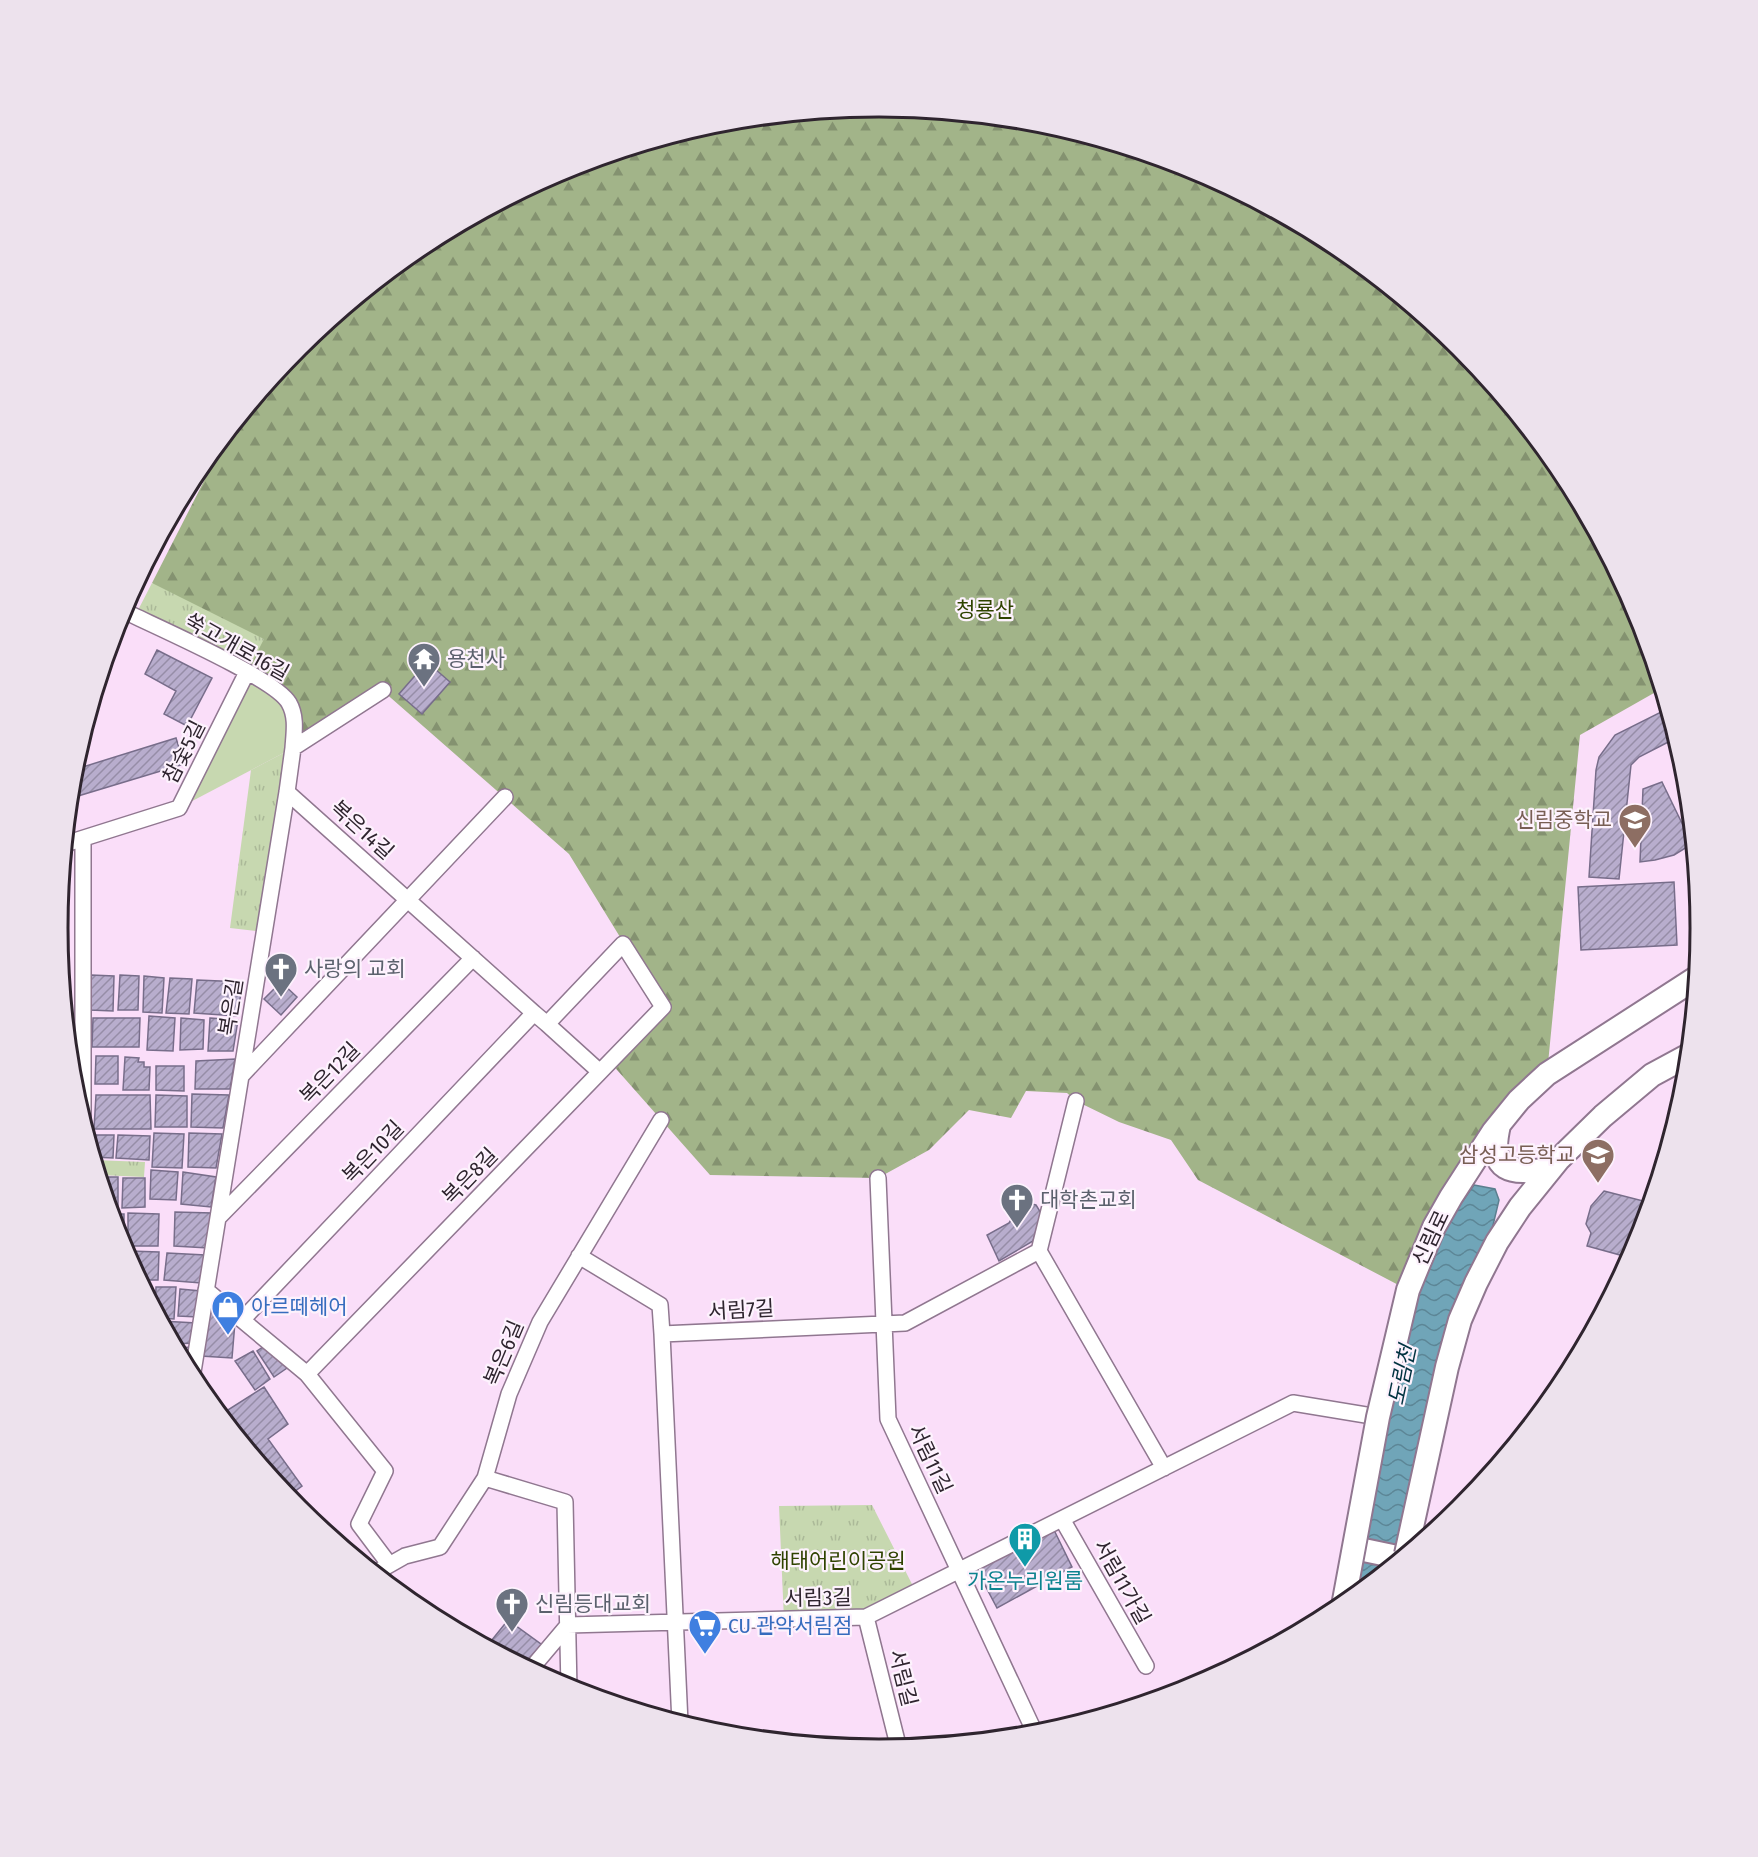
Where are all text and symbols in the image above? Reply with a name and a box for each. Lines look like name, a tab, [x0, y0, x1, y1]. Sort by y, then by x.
park label: 청룡산	[956, 597, 1014, 623]
street label: 쑥고개로16길	[180, 608, 294, 686]
temple icon: 용천사	[406, 641, 442, 688]
place label: 용천사	[447, 646, 505, 672]
street label: 참숯5길	[157, 716, 211, 788]
street label: 복은14길	[325, 795, 399, 865]
school or university icon: 신림중학교	[1617, 802, 1653, 849]
place label: 신림중학교	[1515, 807, 1612, 833]
church icon: 사랑의 교회	[263, 951, 299, 998]
place label: 사랑의 교회	[304, 956, 406, 982]
street label: 복은길	[214, 976, 248, 1038]
street label: 복은12길	[294, 1037, 366, 1109]
street label: 복은10길	[337, 1115, 409, 1189]
school or university icon: 삼성고등학교	[1580, 1137, 1616, 1184]
street label: 복은8길	[437, 1142, 503, 1210]
place label: 삼성고등학교	[1459, 1142, 1575, 1168]
church icon: 대학촌교회	[999, 1182, 1035, 1229]
place label: 대학촌교회	[1040, 1187, 1137, 1213]
street label: 신림로	[1407, 1206, 1455, 1270]
shop icon: 아르떼헤어	[210, 1289, 246, 1336]
place label: 아르떼헤어	[251, 1294, 348, 1320]
street label: 서림7길	[707, 1295, 775, 1325]
street label: 복은6길	[479, 1316, 529, 1390]
water label: 도림천	[1382, 1340, 1422, 1408]
street label: 서림11길	[903, 1420, 957, 1498]
building icon: 가온누리원룸	[1007, 1521, 1043, 1568]
street label: 서림11가길	[1088, 1535, 1156, 1629]
park label: 해태어린이공원	[770, 1548, 906, 1574]
place label: 가온누리원룸	[967, 1568, 1083, 1594]
street label: 서림3길	[784, 1584, 852, 1612]
church icon: 신림등대교회	[494, 1586, 530, 1633]
place label: 신림등대교회	[535, 1591, 651, 1617]
supermarket icon: CU 관악서림점	[687, 1608, 723, 1655]
place label: CU 관악서림점	[728, 1613, 852, 1639]
street label: 서림길	[883, 1647, 923, 1709]

